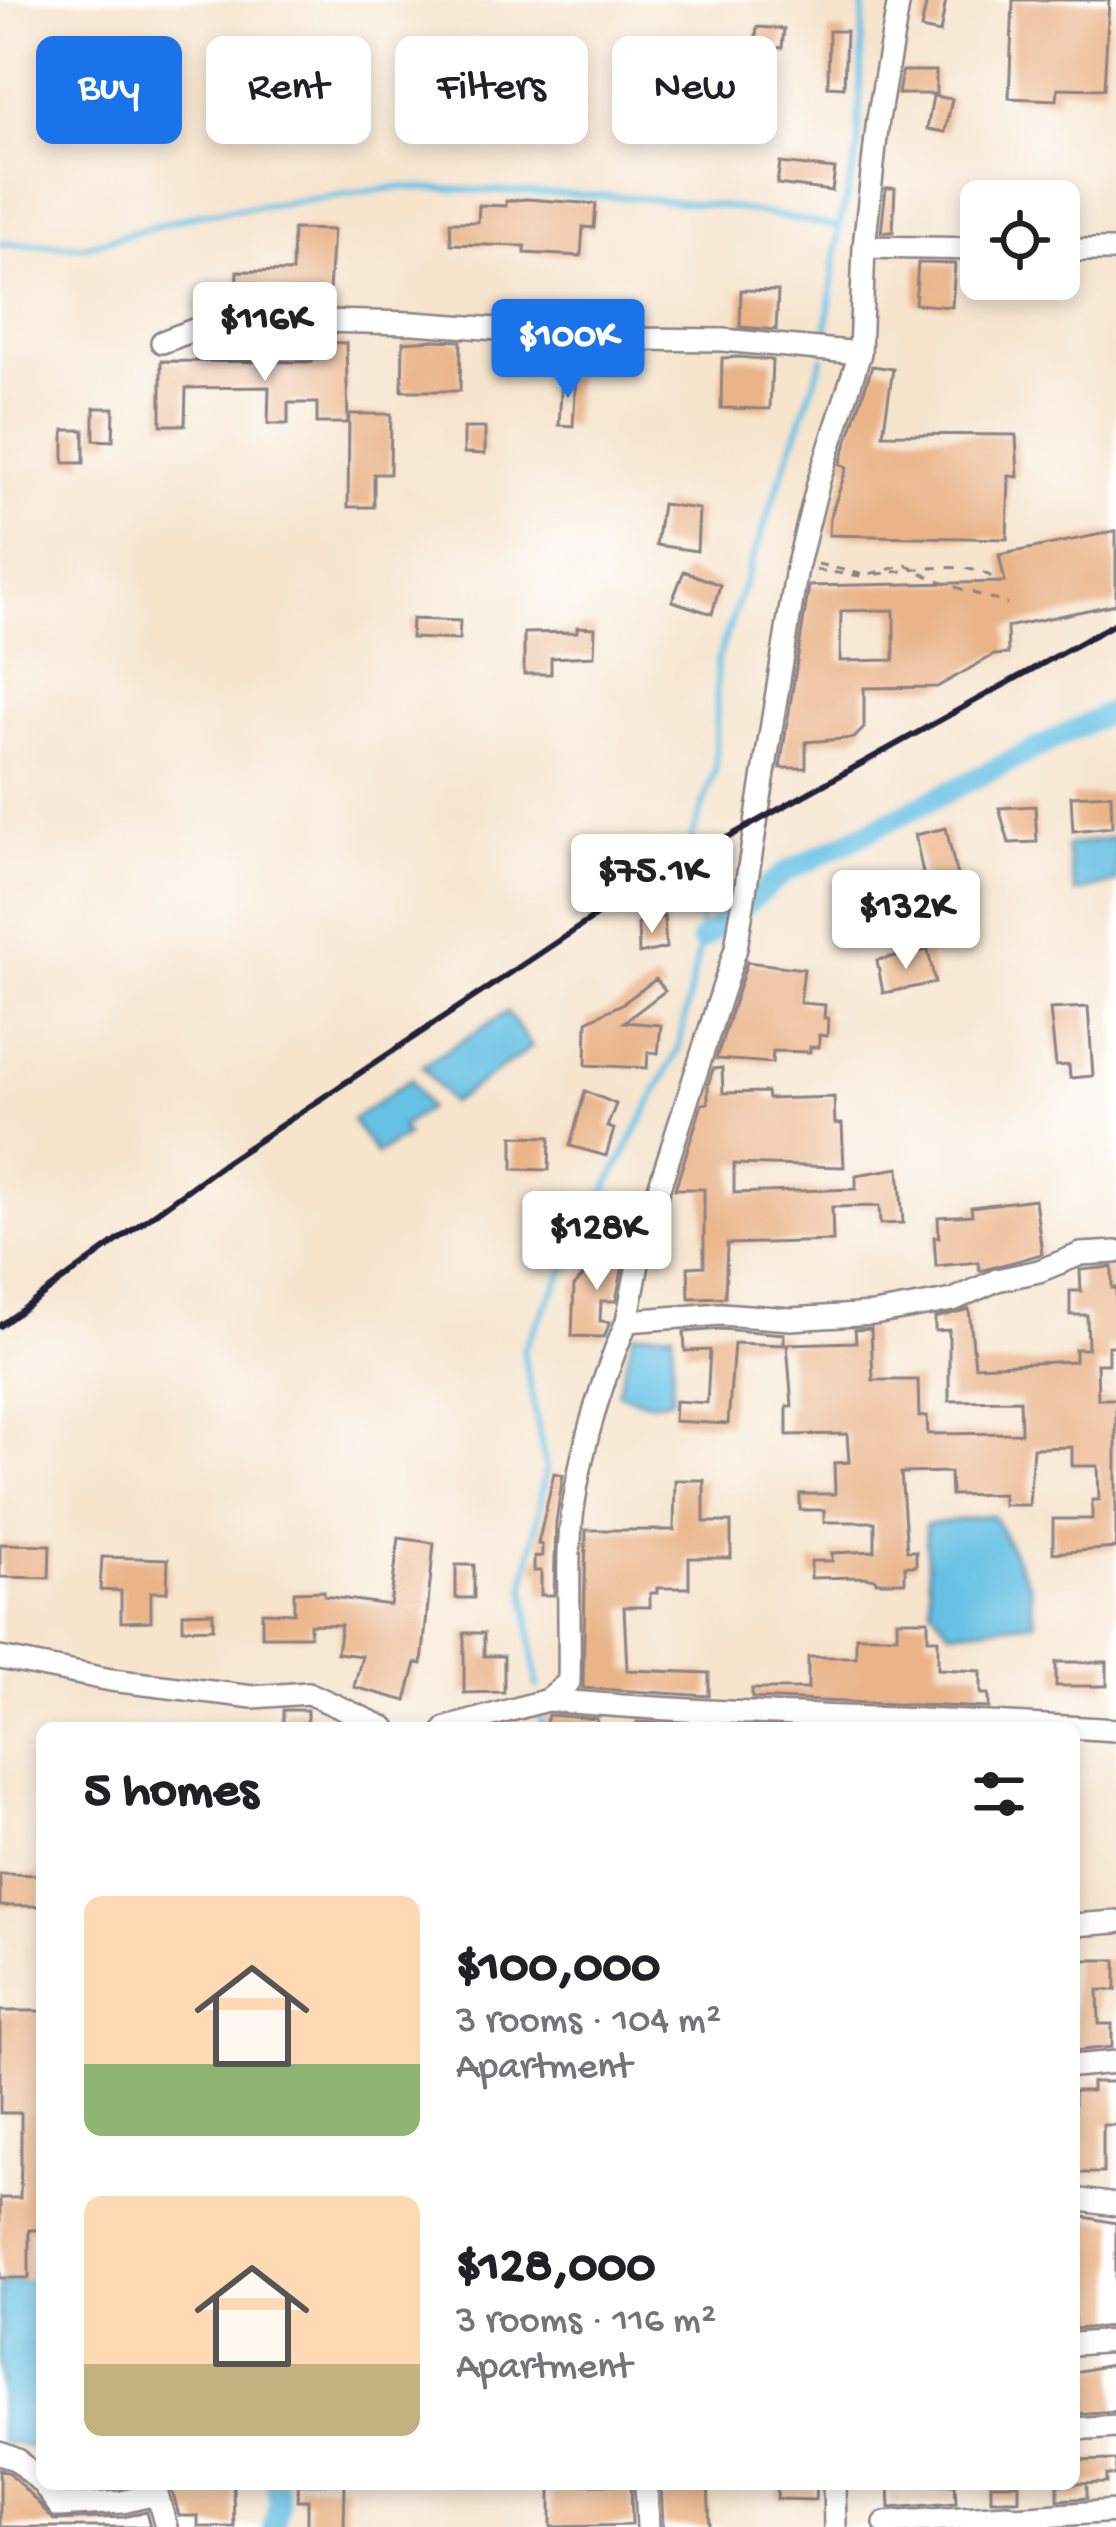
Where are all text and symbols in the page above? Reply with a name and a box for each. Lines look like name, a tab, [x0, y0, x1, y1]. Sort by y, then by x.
chip: Buy	[36, 36, 182, 144]
chip: Rent	[206, 36, 371, 144]
chip: Filters	[395, 36, 588, 144]
chip: New	[612, 36, 777, 144]
map controls	[960, 180, 1080, 300]
button: locate	[960, 180, 1080, 300]
pin: $116K	[181, 282, 349, 384]
text: $116K	[220, 298, 310, 344]
pin: $100K	[484, 299, 652, 401]
text: $100K	[518, 315, 618, 361]
pin: $75.1K	[554, 834, 750, 936]
text: $75.1K	[598, 850, 706, 896]
pin: $132K	[822, 870, 990, 972]
text: $132K	[859, 886, 953, 932]
pin: $128K	[513, 1191, 681, 1293]
text: $128K	[549, 1207, 645, 1253]
icon: filters	[966, 1761, 1032, 1827]
text: 5 homes	[84, 1764, 258, 1824]
text: $100,000	[456, 1940, 660, 2000]
icon: home	[180, 1944, 324, 2088]
text: 3 rooms · 104 m²	[456, 2000, 721, 2046]
text: Apartment	[456, 2046, 632, 2092]
text: $128,000	[456, 2240, 655, 2300]
icon: home	[180, 2244, 324, 2388]
text: 3 rooms · 116 m²	[456, 2300, 716, 2346]
text: Apartment	[456, 2346, 632, 2392]

